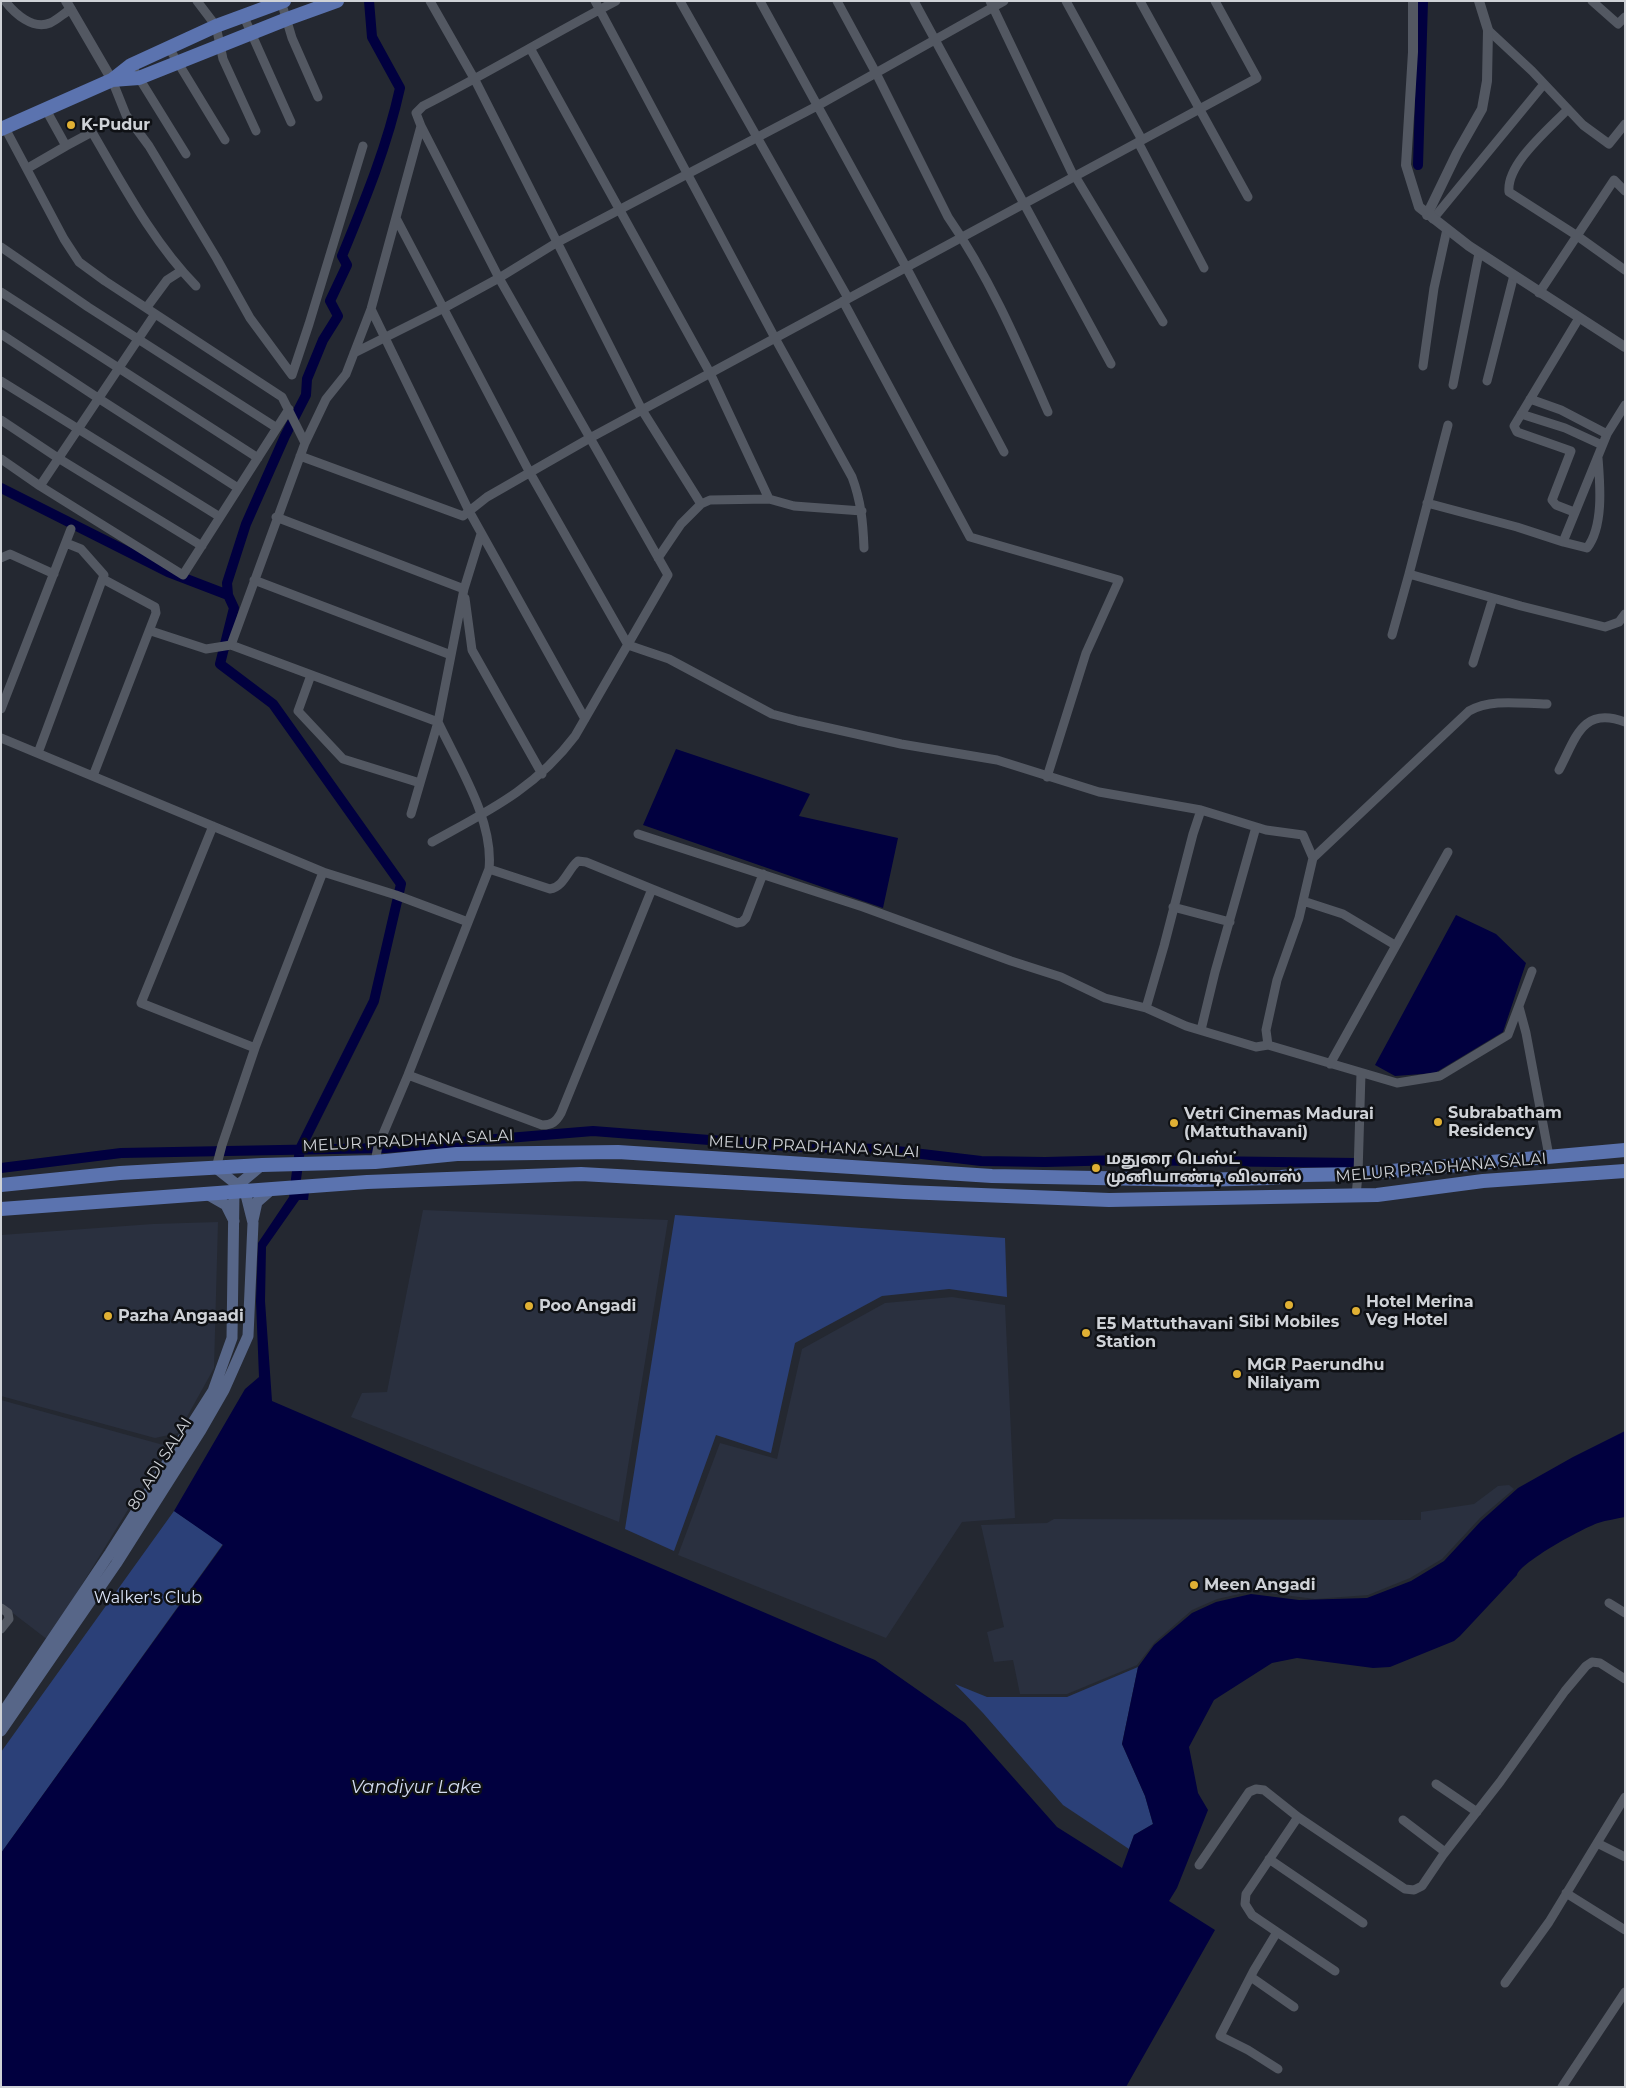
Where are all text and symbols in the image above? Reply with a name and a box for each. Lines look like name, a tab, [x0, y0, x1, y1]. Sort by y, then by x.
place label: K-Pudur	[81, 115, 150, 135]
marker: K-Pudur	[65, 119, 77, 131]
place label: Subrabatham Residency	[1448, 1103, 1562, 1141]
place label: Vetri Cinemas Madurai (Mattuthavani)	[1184, 1104, 1374, 1142]
marker: Subrabatham Residency	[1432, 1116, 1444, 1128]
marker: Vetri Cinemas Madurai (Mattuthavani)	[1168, 1117, 1180, 1129]
street label: MELUR PRADHANA SALAI	[302, 1126, 514, 1156]
street label: MELUR PRADHANA SALAI	[708, 1132, 920, 1162]
place label: மதுரை பெஸ்ட் முனியாண்டி விலாஸ்	[1106, 1149, 1302, 1187]
street label: MELUR PRADHANA SALAI	[1335, 1149, 1547, 1187]
marker: மதுரை பெஸ்ட் முனியாண்டி விலாஸ்	[1090, 1162, 1102, 1174]
place label: Hotel Merina Veg Hotel	[1366, 1292, 1473, 1330]
place label: Poo Angadi	[539, 1296, 636, 1316]
marker: Sibi Mobiles	[1283, 1299, 1295, 1311]
marker: Poo Angadi	[523, 1300, 535, 1312]
marker: Hotel Merina Veg Hotel	[1350, 1305, 1362, 1317]
place label: Pazha Angaadi	[118, 1306, 244, 1326]
marker: Pazha Angaadi	[102, 1310, 114, 1322]
place label: Sibi Mobiles	[1239, 1312, 1339, 1332]
place label: E5 Mattuthavani Station	[1096, 1314, 1233, 1352]
marker: E5 Mattuthavani Station	[1080, 1327, 1092, 1339]
place label: MGR Paerundhu Nilaiyam	[1247, 1355, 1385, 1393]
marker: MGR Paerundhu Nilaiyam	[1231, 1368, 1243, 1380]
street label: 80 ADI SALAI	[124, 1414, 196, 1514]
place label: Meen Angadi	[1204, 1575, 1315, 1595]
marker: Meen Angadi	[1188, 1579, 1200, 1591]
park label: Walker's Club	[94, 1588, 202, 1608]
water label: Vandiyur Lake	[351, 1777, 481, 1799]

